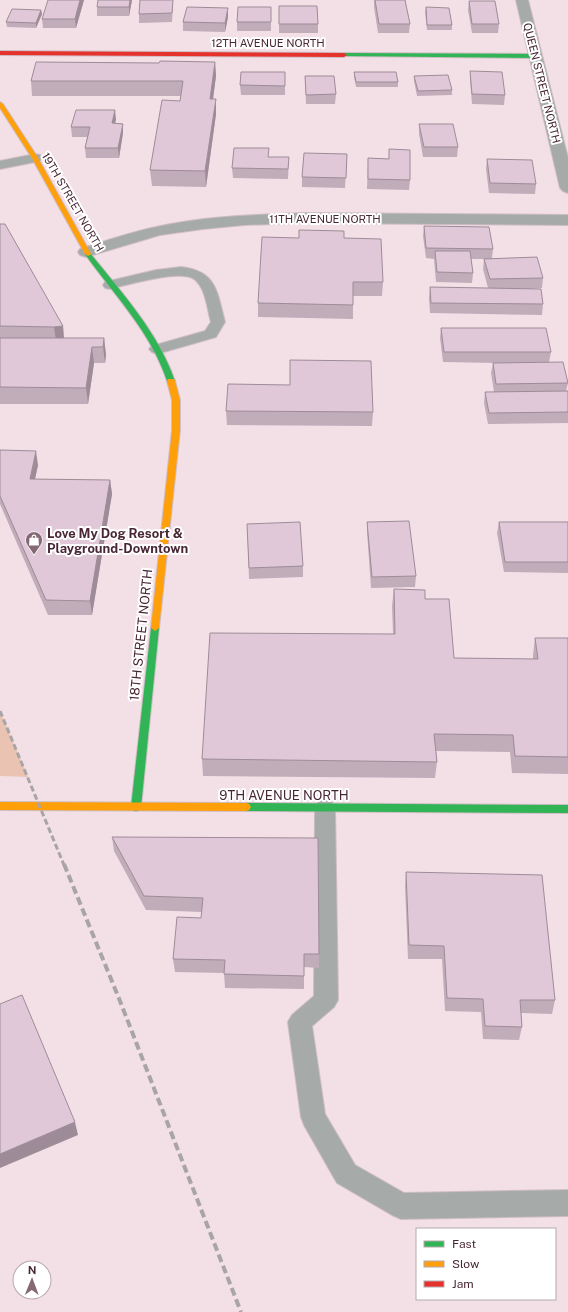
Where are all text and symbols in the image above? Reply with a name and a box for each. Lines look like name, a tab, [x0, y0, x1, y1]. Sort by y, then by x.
street label: QUEEN STREET NORTH	[521, 22, 563, 144]
street label: 12TH AVENUE NORTH	[211, 37, 325, 49]
street label: 19TH STREET NORTH	[40, 151, 106, 253]
street label: 11TH AVENUE NORTH	[269, 213, 381, 225]
place label: Love My Dog Resort & Playground-Downtown	[47, 526, 188, 556]
shop icon: Love My Dog Resort & Playground-Downtown	[24, 530, 44, 555]
street label: 18TH STREET NORTH	[127, 568, 155, 702]
street label: 9TH AVENUE NORTH	[219, 788, 349, 803]
legend	[416, 1228, 556, 1300]
text: Fast	[452, 1237, 477, 1251]
text: Slow	[452, 1257, 480, 1271]
north arrow	[12, 1260, 52, 1300]
text: N	[28, 1264, 37, 1276]
text: Jam	[452, 1277, 474, 1291]

